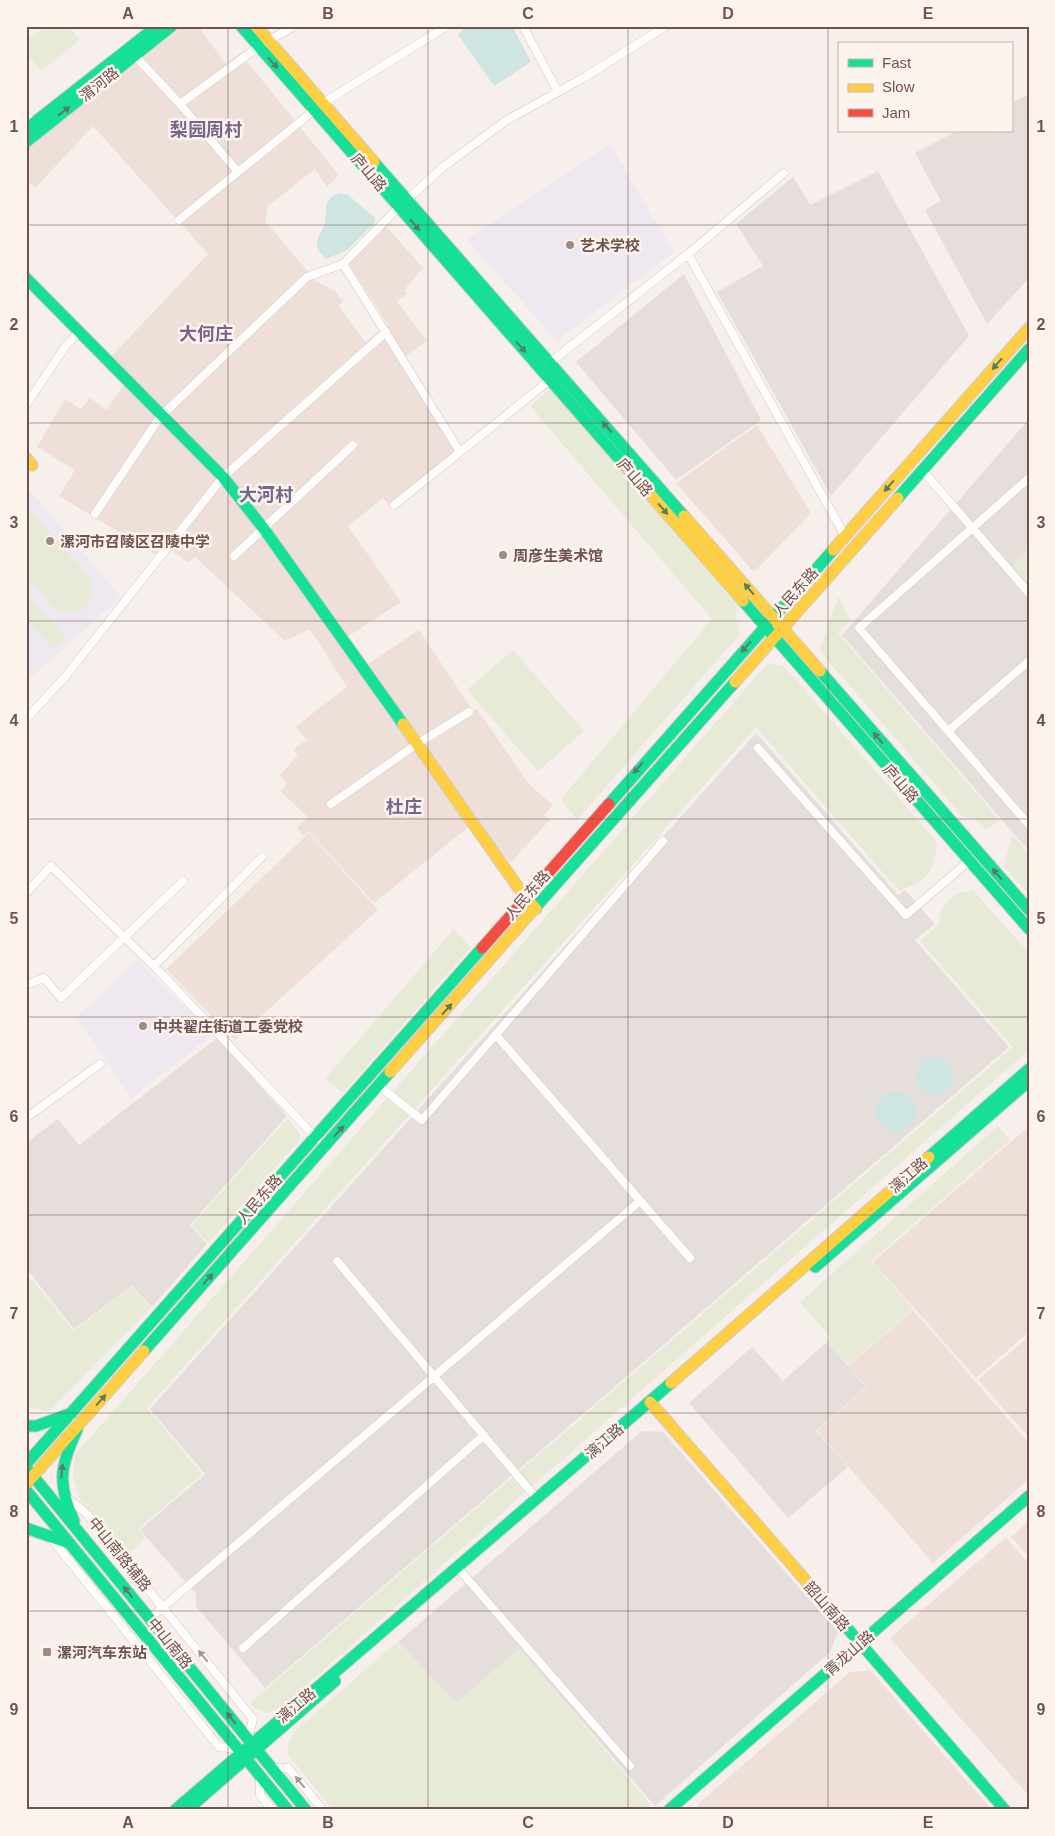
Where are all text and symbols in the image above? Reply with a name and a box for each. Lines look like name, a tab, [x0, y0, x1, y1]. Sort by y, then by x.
text: A	[122, 5, 134, 22]
text: B	[322, 5, 334, 22]
text: C	[522, 5, 534, 22]
text: D	[722, 5, 734, 22]
text: E	[923, 5, 934, 22]
legend	[838, 42, 1012, 132]
text: Fast	[882, 54, 912, 71]
one-way arrow	[267, 56, 278, 69]
street label: 渭河路	[76, 63, 122, 105]
text: Slow	[882, 78, 915, 95]
text: Jam	[882, 104, 910, 121]
one-way arrow	[57, 106, 70, 117]
text: 1	[10, 118, 19, 135]
text: 1	[1037, 118, 1046, 135]
district label: 梨园周村	[170, 120, 242, 140]
street label: 庐山路	[348, 149, 390, 195]
one-way arrow	[409, 218, 420, 231]
place label: 艺术学校	[580, 237, 640, 254]
marker: 艺术学校	[564, 239, 576, 251]
text: 2	[10, 316, 19, 333]
text: 2	[1037, 316, 1046, 333]
district label: 大何庄	[179, 324, 233, 344]
one-way arrow	[516, 340, 527, 353]
one-way arrow	[991, 358, 1002, 371]
one-way arrow	[601, 422, 613, 434]
street label: 庐山路	[614, 454, 656, 500]
one-way arrow	[883, 480, 895, 492]
district label: 大河村	[239, 485, 293, 505]
one-way arrow	[657, 502, 668, 515]
text: 3	[10, 514, 19, 531]
text: 3	[1037, 514, 1046, 531]
place label: 漯河市召陵区召陵中学	[60, 533, 210, 550]
marker: 漯河市召陵区召陵中学	[44, 535, 56, 547]
place label: 周彦生美术馆	[513, 547, 603, 564]
marker: 周彦生美术馆	[497, 549, 509, 561]
street label: 人民东路	[769, 564, 821, 620]
one-way arrow	[743, 583, 754, 596]
one-way arrow	[740, 640, 752, 652]
text: 4	[10, 712, 19, 729]
text: 4	[1037, 712, 1046, 729]
one-way arrow	[873, 732, 884, 745]
street label: 庐山路	[880, 760, 922, 806]
one-way arrow	[633, 762, 644, 775]
district label: 杜庄	[386, 797, 422, 817]
street label: 人民东路	[501, 867, 553, 923]
one-way arrow	[991, 867, 1002, 880]
text: 5	[10, 910, 19, 927]
text: 5	[1037, 910, 1046, 927]
one-way arrow	[441, 1004, 453, 1016]
place label: 中共翟庄街道工委党校	[153, 1018, 303, 1035]
marker: 中共翟庄街道工委党校	[137, 1020, 149, 1032]
text: 6	[10, 1108, 19, 1125]
text: 6	[1037, 1108, 1046, 1125]
one-way arrow	[334, 1124, 345, 1137]
street label: 漓江路	[885, 1154, 931, 1196]
street label: 人民东路	[233, 1171, 285, 1227]
one-way arrow	[203, 1272, 214, 1285]
text: 7	[10, 1305, 19, 1322]
text: 7	[1037, 1305, 1046, 1322]
one-way arrow	[95, 1394, 106, 1407]
street label: 漓江路	[581, 1420, 627, 1462]
one-way arrow	[58, 1463, 66, 1479]
text: 8	[10, 1503, 19, 1520]
text: 8	[1037, 1503, 1046, 1520]
street label: 中山南路辅路	[85, 1514, 155, 1594]
street label: 韶山南路	[801, 1578, 853, 1634]
one-way arrow	[122, 1586, 133, 1599]
street label: 中山南路	[145, 1614, 195, 1672]
street label: 青龙山路	[821, 1627, 877, 1679]
place label: 漯河汽车东站	[57, 1644, 147, 1661]
marker: 漯河汽车东站	[41, 1646, 53, 1658]
one-way arrow	[197, 1650, 208, 1663]
street label: 漓江路	[273, 1684, 319, 1726]
text: 9	[10, 1701, 19, 1718]
text: 9	[1037, 1701, 1046, 1718]
one-way arrow	[225, 1712, 236, 1725]
one-way arrow	[295, 1776, 306, 1789]
text: A	[122, 1814, 134, 1831]
text: B	[322, 1814, 334, 1831]
text: C	[522, 1814, 534, 1831]
text: D	[722, 1814, 734, 1831]
text: E	[923, 1814, 934, 1831]

